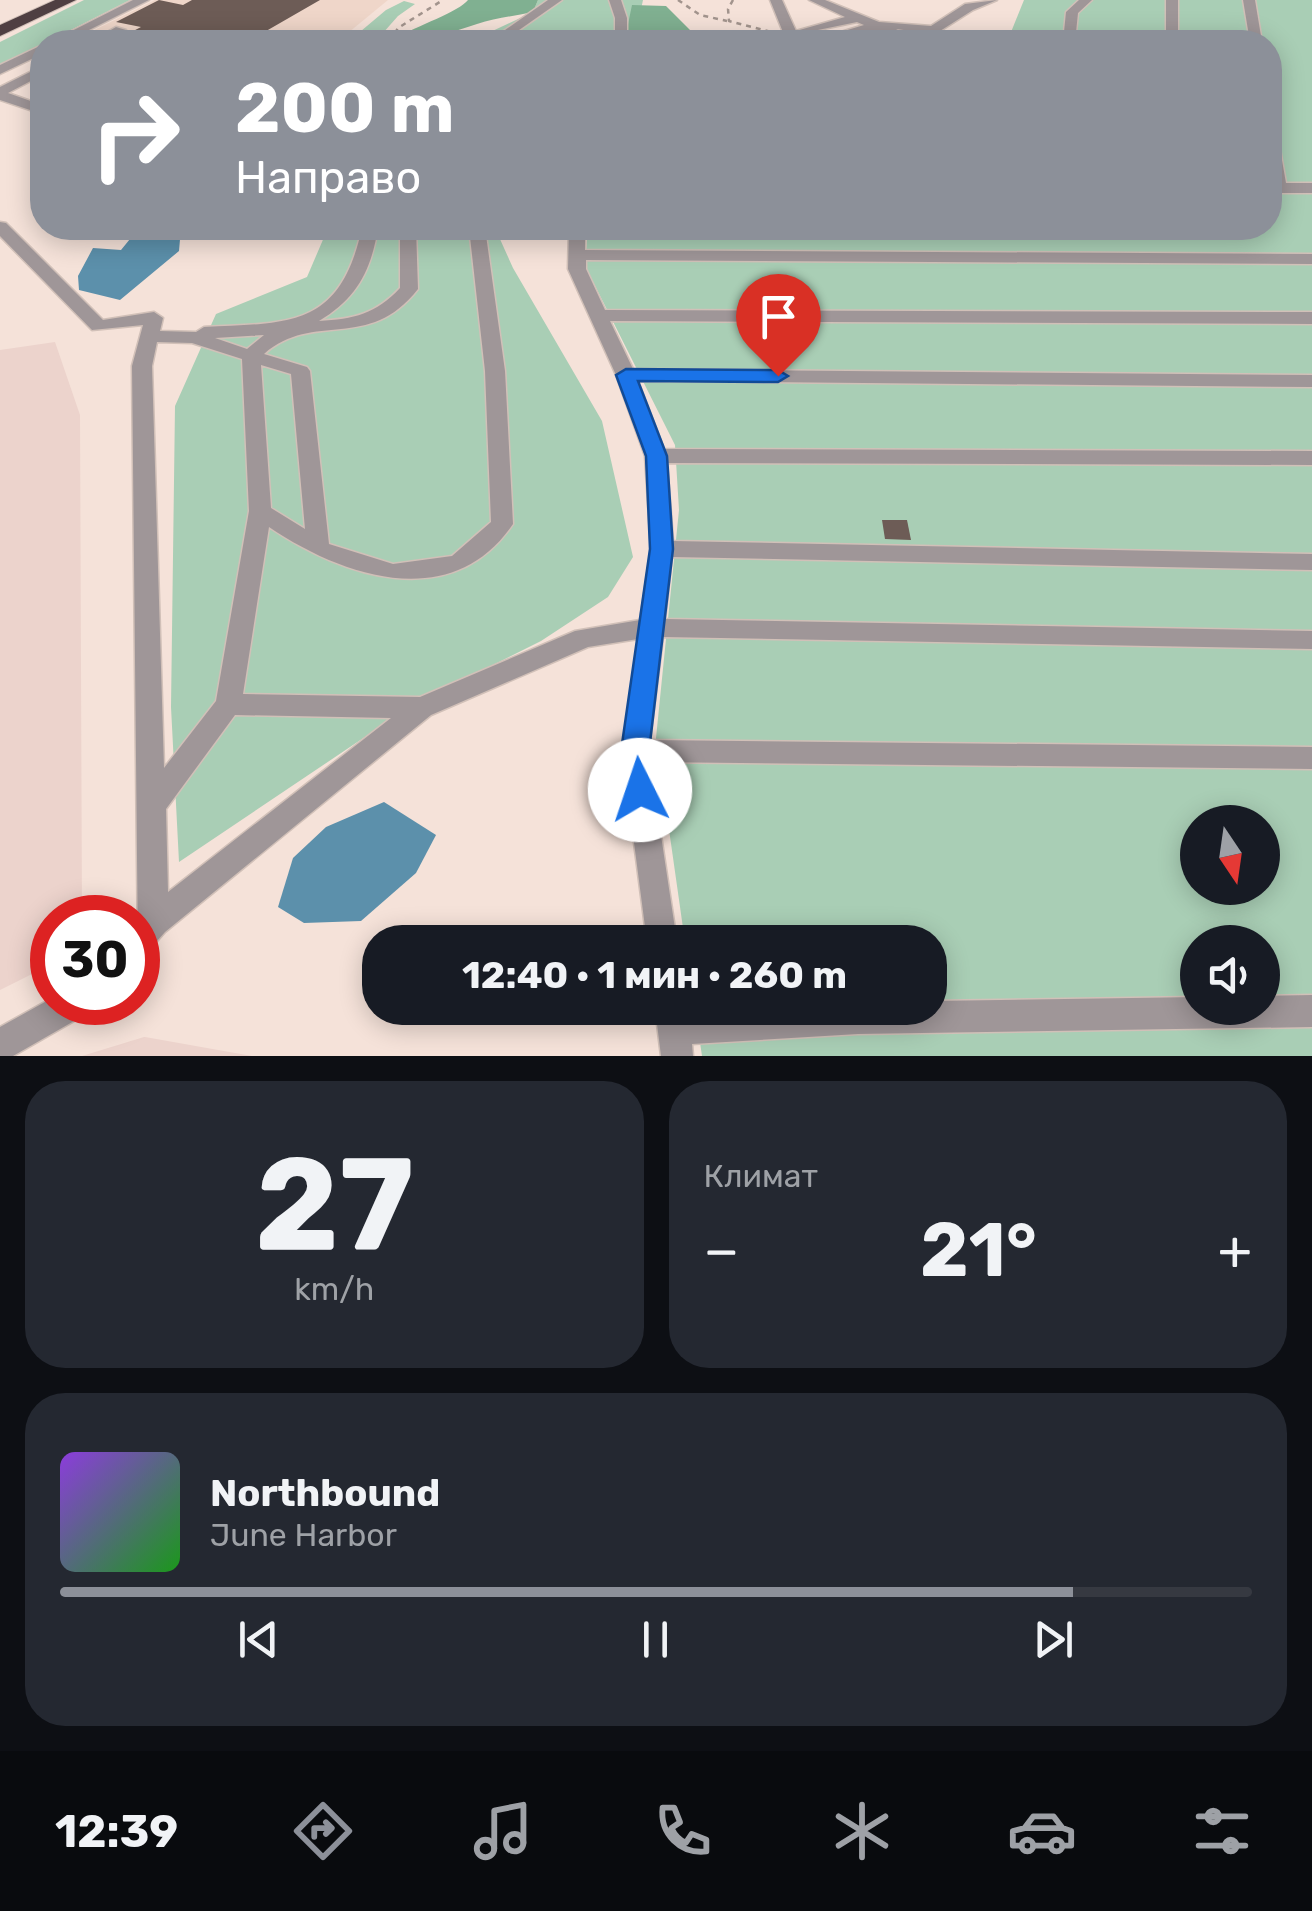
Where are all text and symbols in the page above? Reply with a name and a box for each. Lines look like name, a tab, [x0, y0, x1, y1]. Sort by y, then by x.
text: 200 m	[235, 67, 455, 150]
icon: right	[70, 70, 200, 200]
text: Направо	[235, 151, 421, 204]
pin	[736, 274, 821, 377]
icon: arrive	[751, 289, 806, 344]
position arrow	[588, 738, 692, 842]
north arrow	[1180, 805, 1280, 905]
map controls	[1180, 805, 1280, 1025]
speed limit sign: 30	[30, 895, 160, 1025]
button: sound	[1180, 925, 1280, 1025]
text: 12:40 · 1 мин · 260 m	[462, 952, 847, 998]
text: 27	[255, 1127, 414, 1282]
text: Климат	[704, 1157, 818, 1195]
text: 21°	[920, 1206, 1037, 1295]
text: −	[704, 1218, 739, 1283]
text: +	[1218, 1218, 1252, 1283]
text: km/h	[294, 1270, 374, 1308]
text: Northbound	[210, 1470, 440, 1516]
text: June Harbor	[210, 1516, 397, 1554]
icon: previous	[231, 1612, 286, 1667]
icon: pause	[628, 1612, 683, 1667]
icon: next	[1026, 1612, 1081, 1667]
icon: directions	[288, 1796, 358, 1866]
icon: music	[468, 1796, 538, 1866]
icon: phone	[648, 1796, 718, 1866]
icon: climate	[827, 1796, 897, 1866]
icon: car	[1007, 1796, 1077, 1866]
icon: filters	[1187, 1796, 1257, 1866]
text: 12:39	[55, 1805, 178, 1858]

